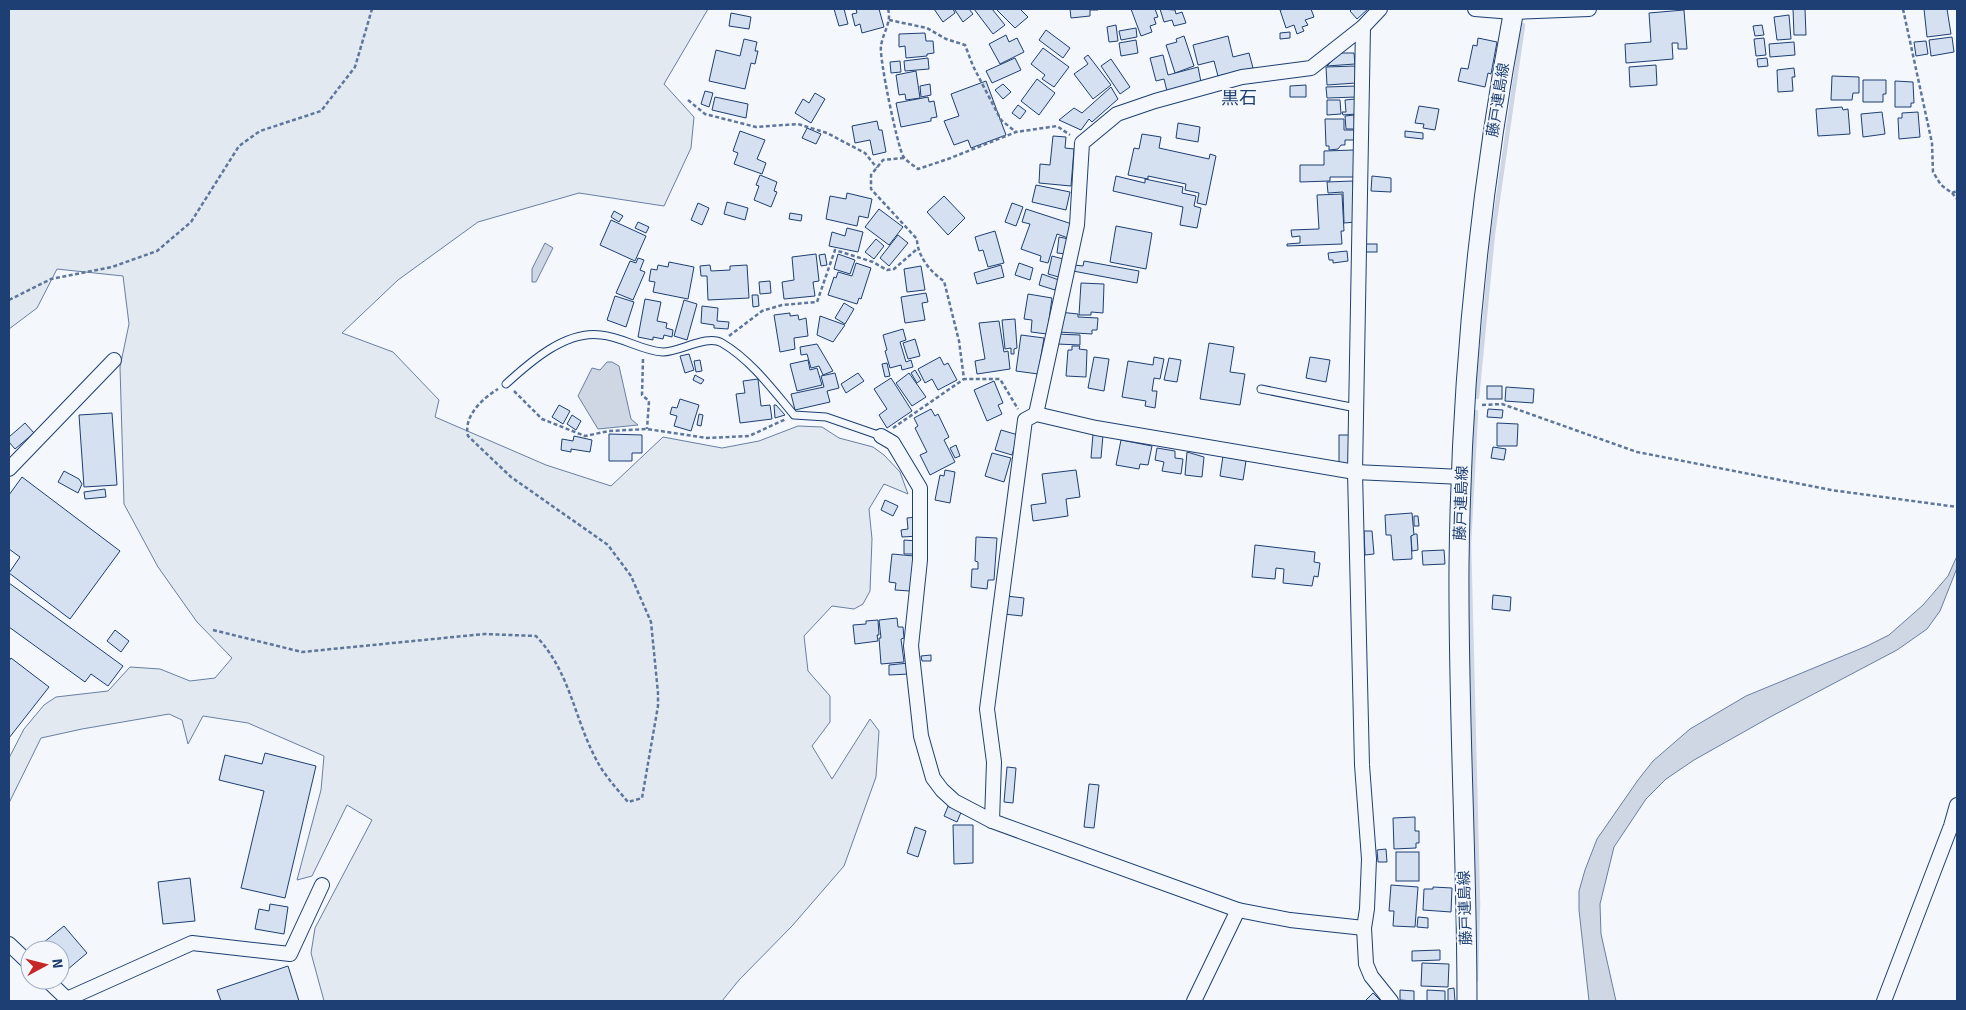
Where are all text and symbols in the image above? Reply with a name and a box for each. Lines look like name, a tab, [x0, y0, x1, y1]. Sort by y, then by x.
street label: 藤戸連島線	[1483, 62, 1513, 138]
district label: 黒石	[1221, 87, 1257, 109]
street label: 藤戸連島線	[1451, 465, 1471, 541]
street label: 藤戸連島線	[1455, 870, 1475, 946]
north arrow	[20, 940, 70, 990]
text: N	[48, 958, 66, 969]

